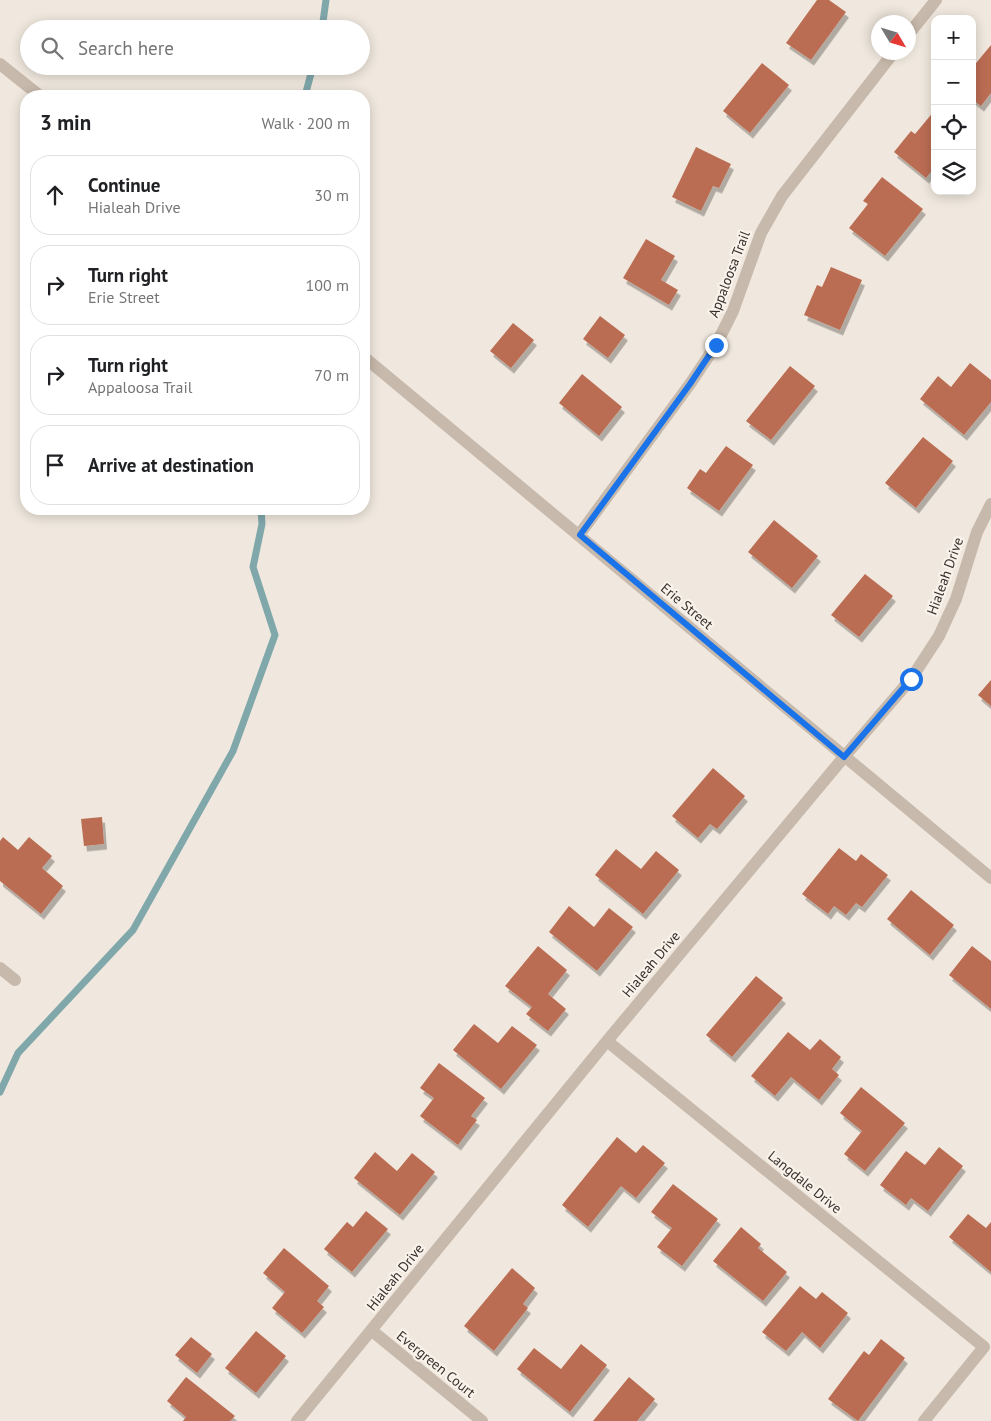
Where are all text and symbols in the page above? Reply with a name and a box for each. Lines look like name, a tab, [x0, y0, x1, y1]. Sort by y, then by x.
north arrow	[871, 15, 916, 60]
map controls	[931, 15, 976, 195]
button: +	[931, 15, 976, 60]
search box	[20, 20, 370, 75]
icon: search	[38, 34, 66, 62]
text: Search here	[78, 36, 174, 60]
button: −	[931, 60, 976, 105]
button: locate	[931, 105, 976, 150]
text: 3 min	[40, 109, 91, 136]
text: Walk · 200 m	[261, 113, 350, 133]
button: layers	[931, 150, 976, 195]
text: Continue	[88, 173, 160, 197]
icon: ahead	[41, 181, 69, 209]
text: 30 m	[314, 185, 349, 205]
text: Hialeah Drive	[88, 197, 181, 217]
street label: Appaloosa Trail	[704, 228, 754, 320]
text: Turn right	[88, 263, 168, 287]
icon: right	[41, 271, 69, 299]
text: 100 m	[306, 275, 349, 295]
text: Erie Street	[88, 287, 160, 307]
route end	[705, 334, 728, 357]
text: Turn right	[88, 353, 168, 377]
icon: right	[41, 361, 69, 389]
text: 70 m	[314, 365, 349, 385]
text: Appaloosa Trail	[88, 377, 192, 397]
icon: arrive	[41, 451, 69, 479]
text: Arrive at destination	[88, 453, 254, 477]
street label: Hialeah Drive	[923, 535, 967, 617]
street label: Erie Street	[657, 579, 717, 633]
route start	[900, 668, 923, 691]
street label: Hialeah Drive	[618, 927, 684, 1001]
street label: Langdale Drive	[764, 1147, 846, 1217]
street label: Hialeah Drive	[363, 1240, 427, 1314]
street label: Evergreen Court	[393, 1327, 479, 1401]

